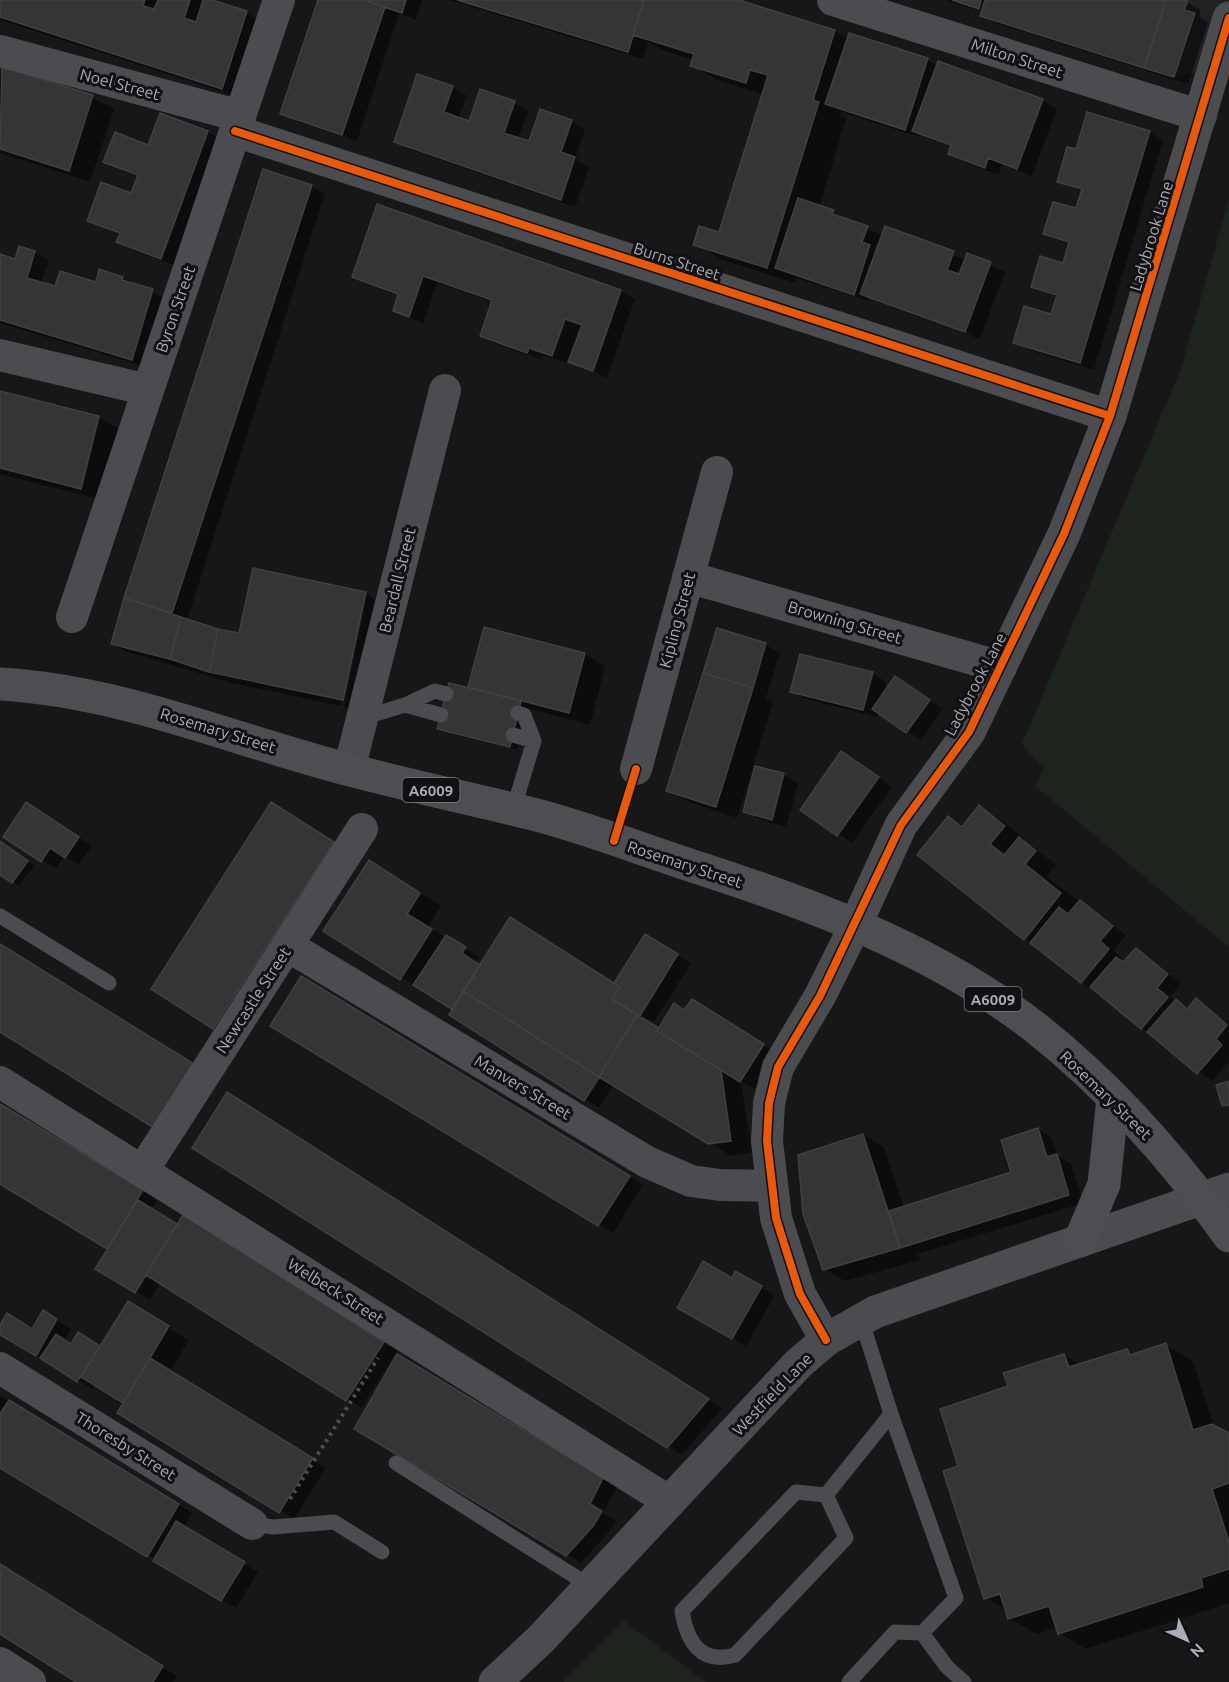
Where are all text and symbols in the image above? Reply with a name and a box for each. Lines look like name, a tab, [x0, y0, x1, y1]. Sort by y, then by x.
street label: Milton Street	[969, 35, 1066, 81]
street label: Noel Street	[78, 65, 163, 104]
street label: Ladybrook Lane	[1126, 179, 1176, 293]
street label: Burns Street	[632, 239, 723, 284]
street label: Byron Street	[152, 263, 199, 355]
street label: Beardall Street	[375, 525, 419, 634]
street label: Kipling Street	[656, 570, 699, 670]
street label: Browning Street	[786, 597, 905, 647]
street label: Ladybrook Lane	[940, 630, 1010, 738]
street label: Rosemary Street	[158, 704, 278, 756]
road number: A6009	[402, 778, 460, 802]
street label: Rosemary Street	[625, 837, 745, 891]
street label: Newcastle Street	[212, 943, 294, 1056]
road number: A6009	[964, 987, 1022, 1011]
street label: Rosemary Street	[1057, 1047, 1156, 1143]
street label: Manvers Street	[472, 1051, 575, 1123]
street label: Welbeck Street	[285, 1254, 388, 1328]
street label: Westfield Lane	[728, 1349, 816, 1439]
street label: Thoresby Street	[73, 1408, 180, 1484]
north arrow	[1157, 1610, 1217, 1670]
text: N	[1187, 1640, 1208, 1661]

